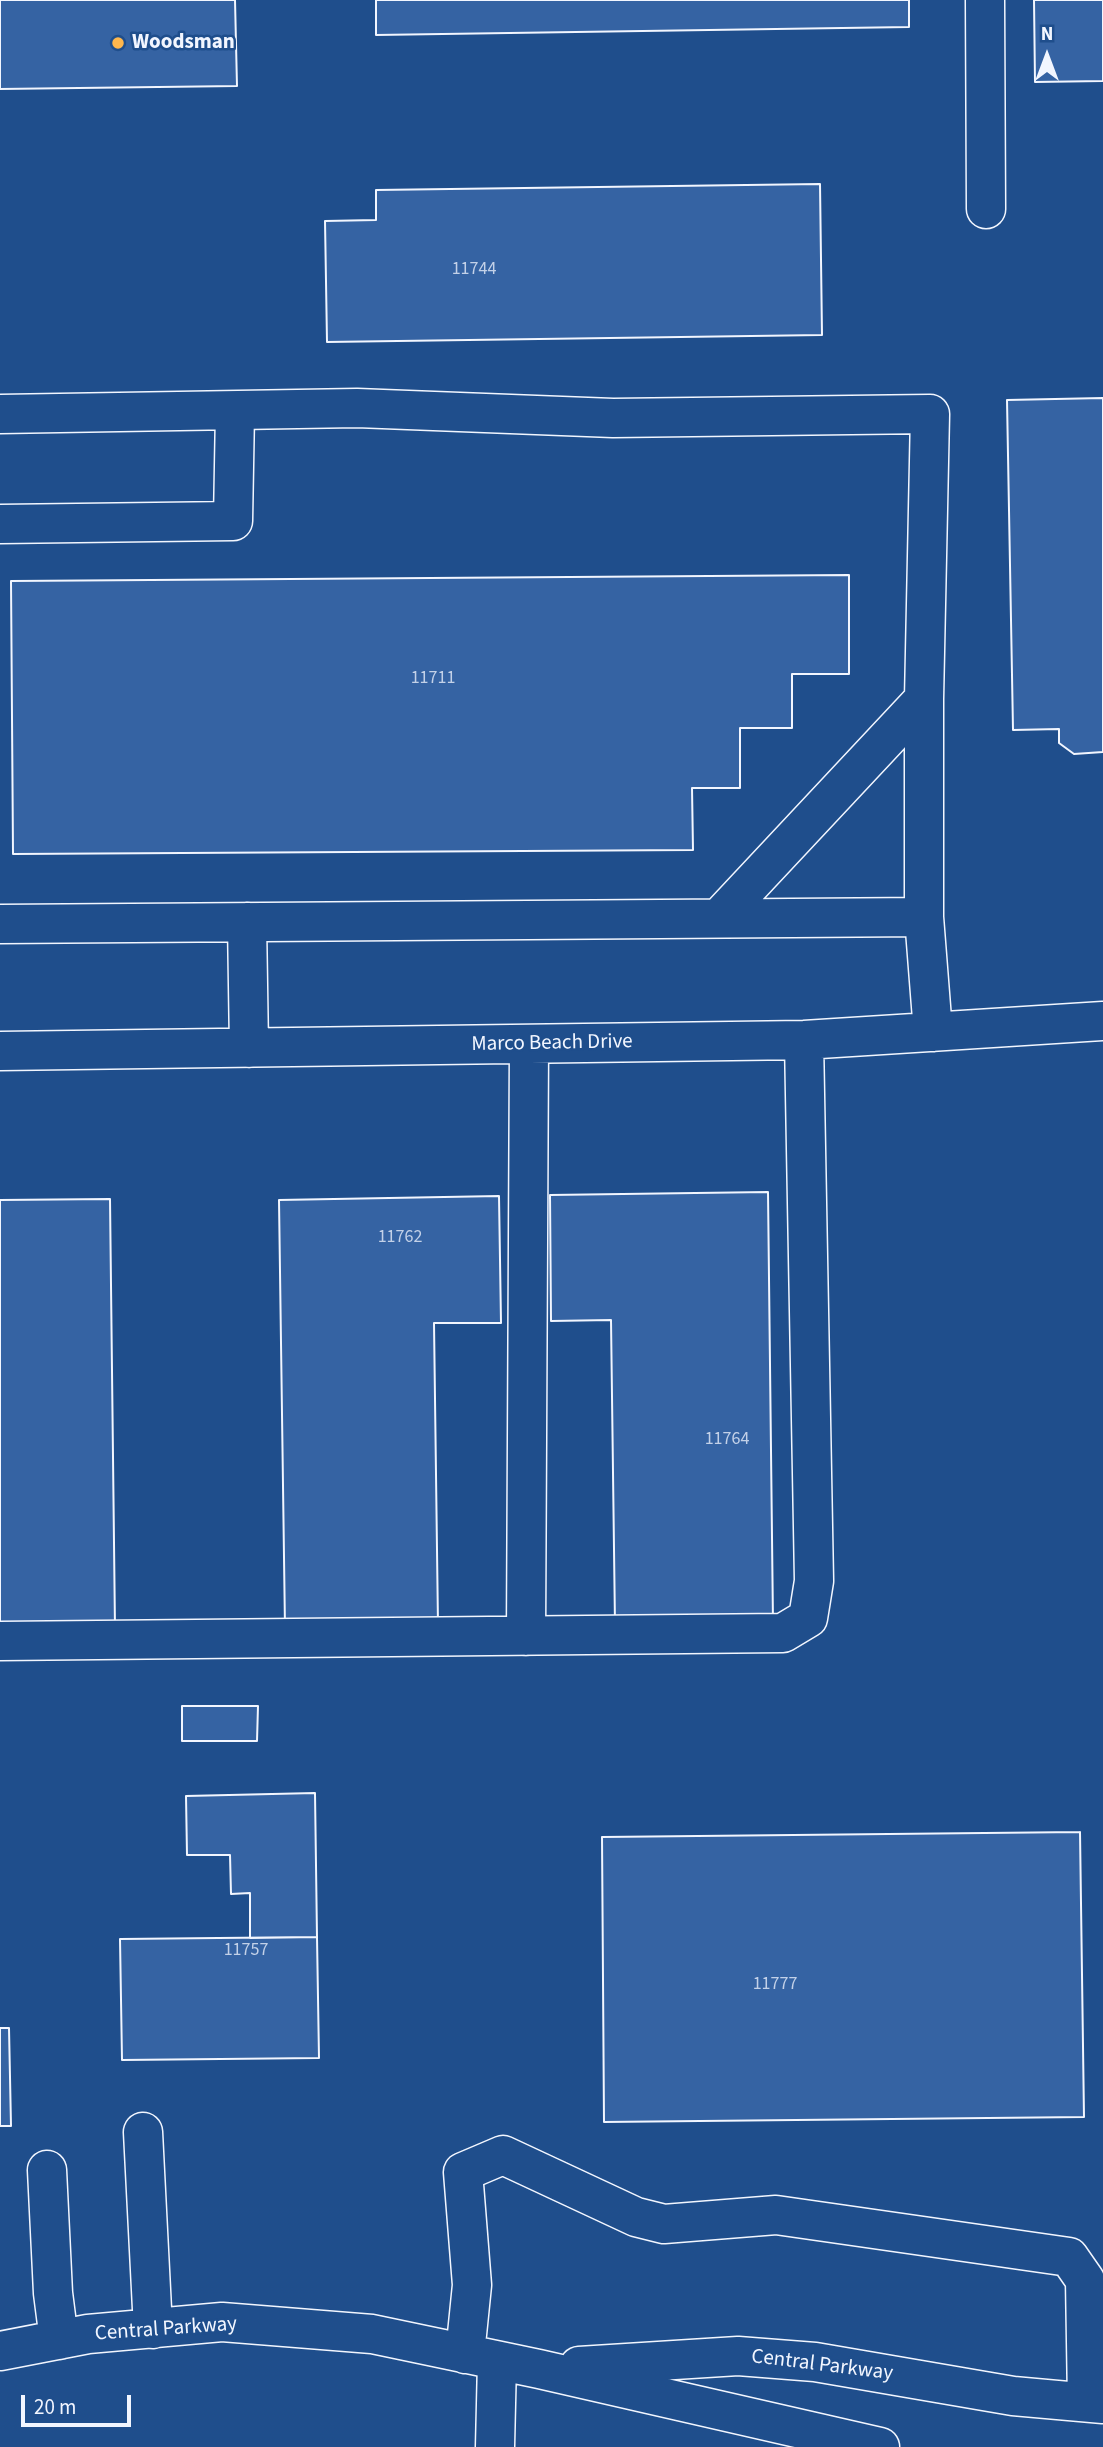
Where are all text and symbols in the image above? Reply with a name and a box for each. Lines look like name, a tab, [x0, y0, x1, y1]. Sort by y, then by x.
north arrow	[1012, 21, 1082, 91]
text: N	[1041, 21, 1053, 48]
place label: Woodsman	[132, 30, 235, 56]
marker: Woodsman	[110, 35, 126, 51]
house number: 11744	[452, 259, 496, 281]
house number: 11711	[411, 668, 455, 690]
street label: Marco Beach Drive	[471, 1030, 633, 1058]
house number: 11762	[378, 1227, 422, 1249]
house number: 11764	[705, 1429, 749, 1451]
house number: 11757	[224, 1940, 268, 1962]
house number: 11777	[753, 1974, 797, 1996]
street label: Central Parkway	[94, 2312, 238, 2348]
street label: Central Parkway	[750, 2345, 894, 2387]
scale bar	[24, 2380, 135, 2424]
text: 20 m	[34, 2392, 76, 2422]

